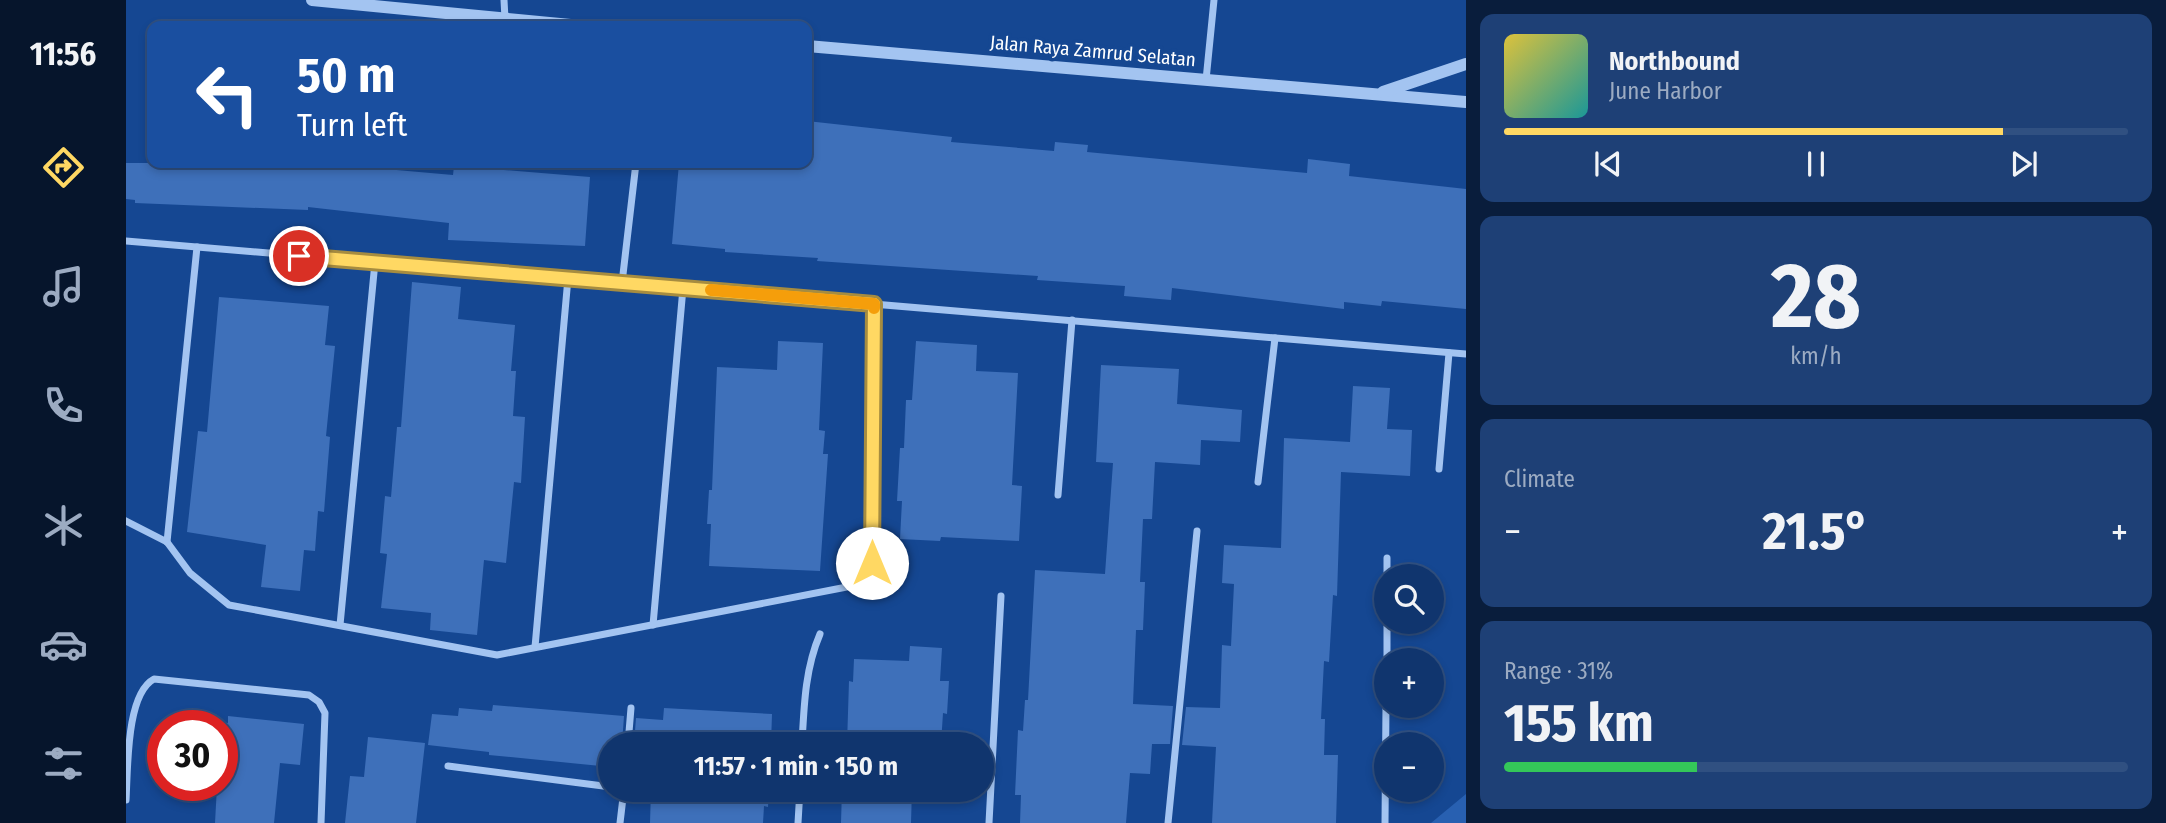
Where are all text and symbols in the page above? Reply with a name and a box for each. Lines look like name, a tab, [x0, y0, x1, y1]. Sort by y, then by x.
street label: Jalan Raya Zamrud Selatan	[989, 31, 1197, 71]
text: 11:56	[30, 35, 96, 73]
text: 50 m	[297, 46, 395, 105]
text: Northbound	[1609, 46, 1740, 77]
icon: left	[182, 49, 273, 140]
text: June Harbor	[1609, 77, 1722, 105]
text: Turn left	[297, 106, 407, 144]
icon: directions	[39, 143, 88, 192]
icon: previous	[1589, 145, 1627, 183]
icon: pause	[1797, 145, 1835, 183]
icon: next	[2005, 145, 2043, 183]
pin	[269, 226, 329, 286]
icon: arrive	[280, 237, 318, 275]
text: 28	[1771, 242, 1861, 351]
icon: music	[39, 262, 88, 311]
text: km/h	[1790, 342, 1842, 370]
icon: phone	[39, 381, 88, 430]
text: Climate	[1504, 465, 1575, 493]
text: 21.5°	[1762, 500, 1869, 563]
icon: climate	[39, 501, 88, 550]
text: −	[1504, 509, 1521, 555]
text: +	[2111, 509, 2128, 555]
position arrow	[835, 526, 909, 600]
map controls	[1374, 564, 1444, 802]
button: search	[1374, 564, 1444, 634]
icon: car	[39, 620, 88, 669]
button: +	[1374, 648, 1444, 718]
text: Range · 31%	[1504, 657, 1613, 685]
text: 155 km	[1504, 692, 1654, 755]
speed limit sign: 30	[147, 710, 238, 801]
button: −	[1374, 732, 1444, 802]
icon: filters	[39, 739, 88, 788]
text: 11:57 · 1 min · 150 m	[694, 751, 898, 782]

